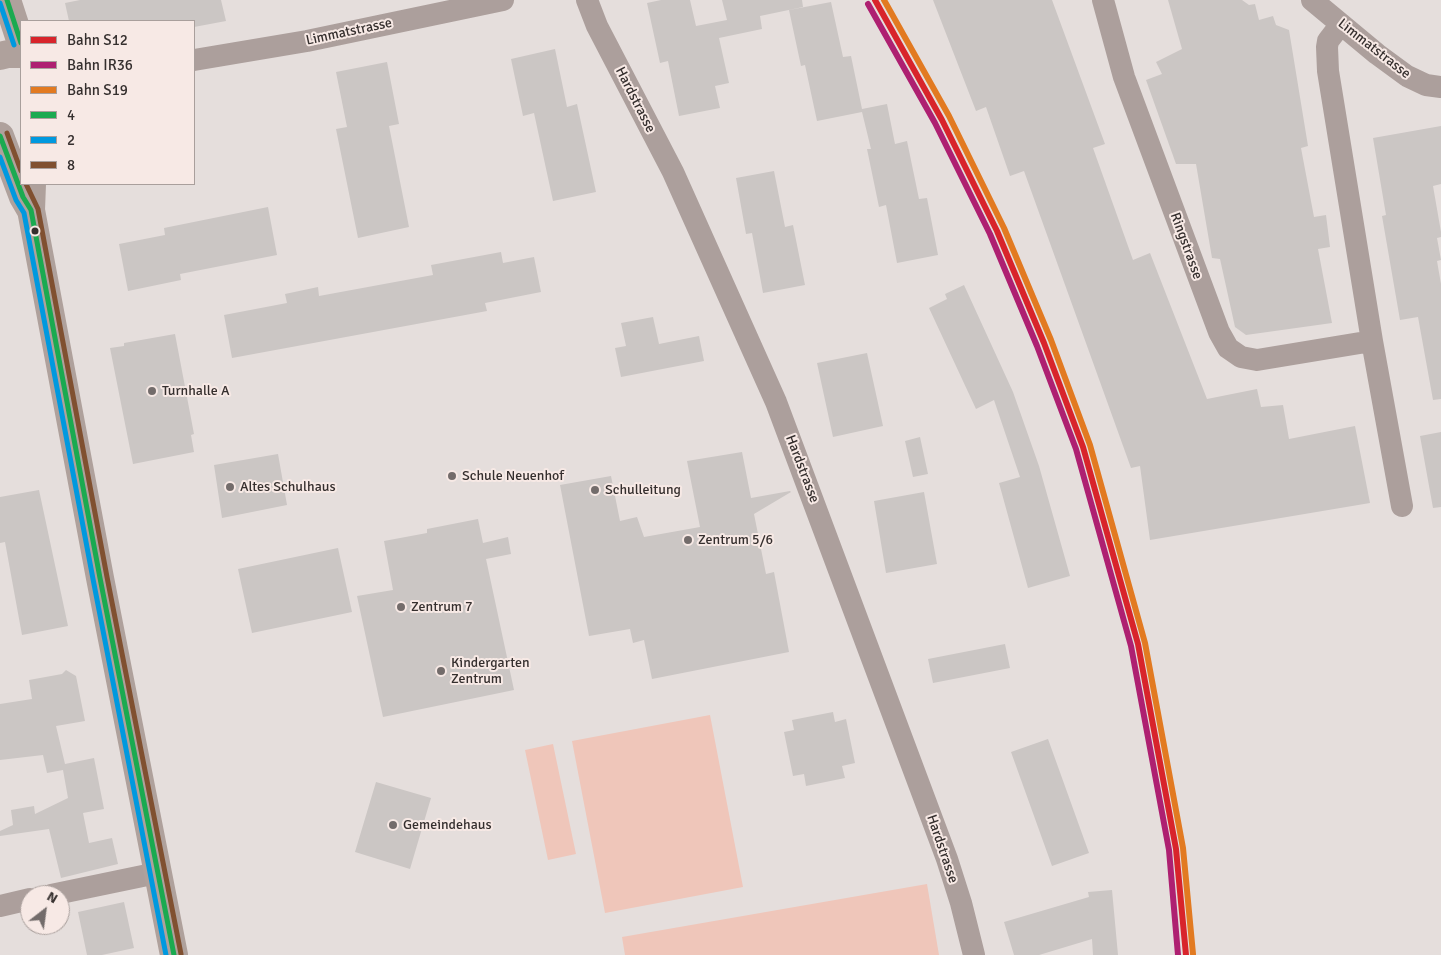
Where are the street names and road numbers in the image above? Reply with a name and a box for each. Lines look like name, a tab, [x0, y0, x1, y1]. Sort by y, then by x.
street label: Limmatstrasse	[304, 15, 394, 49]
street label: Limmatstrasse	[1334, 15, 1414, 83]
street label: Hardstrasse	[611, 64, 659, 136]
street label: Ringstrasse	[1166, 210, 1206, 282]
street label: Hardstrasse	[781, 433, 823, 505]
street label: Hardstrasse	[922, 813, 962, 885]

